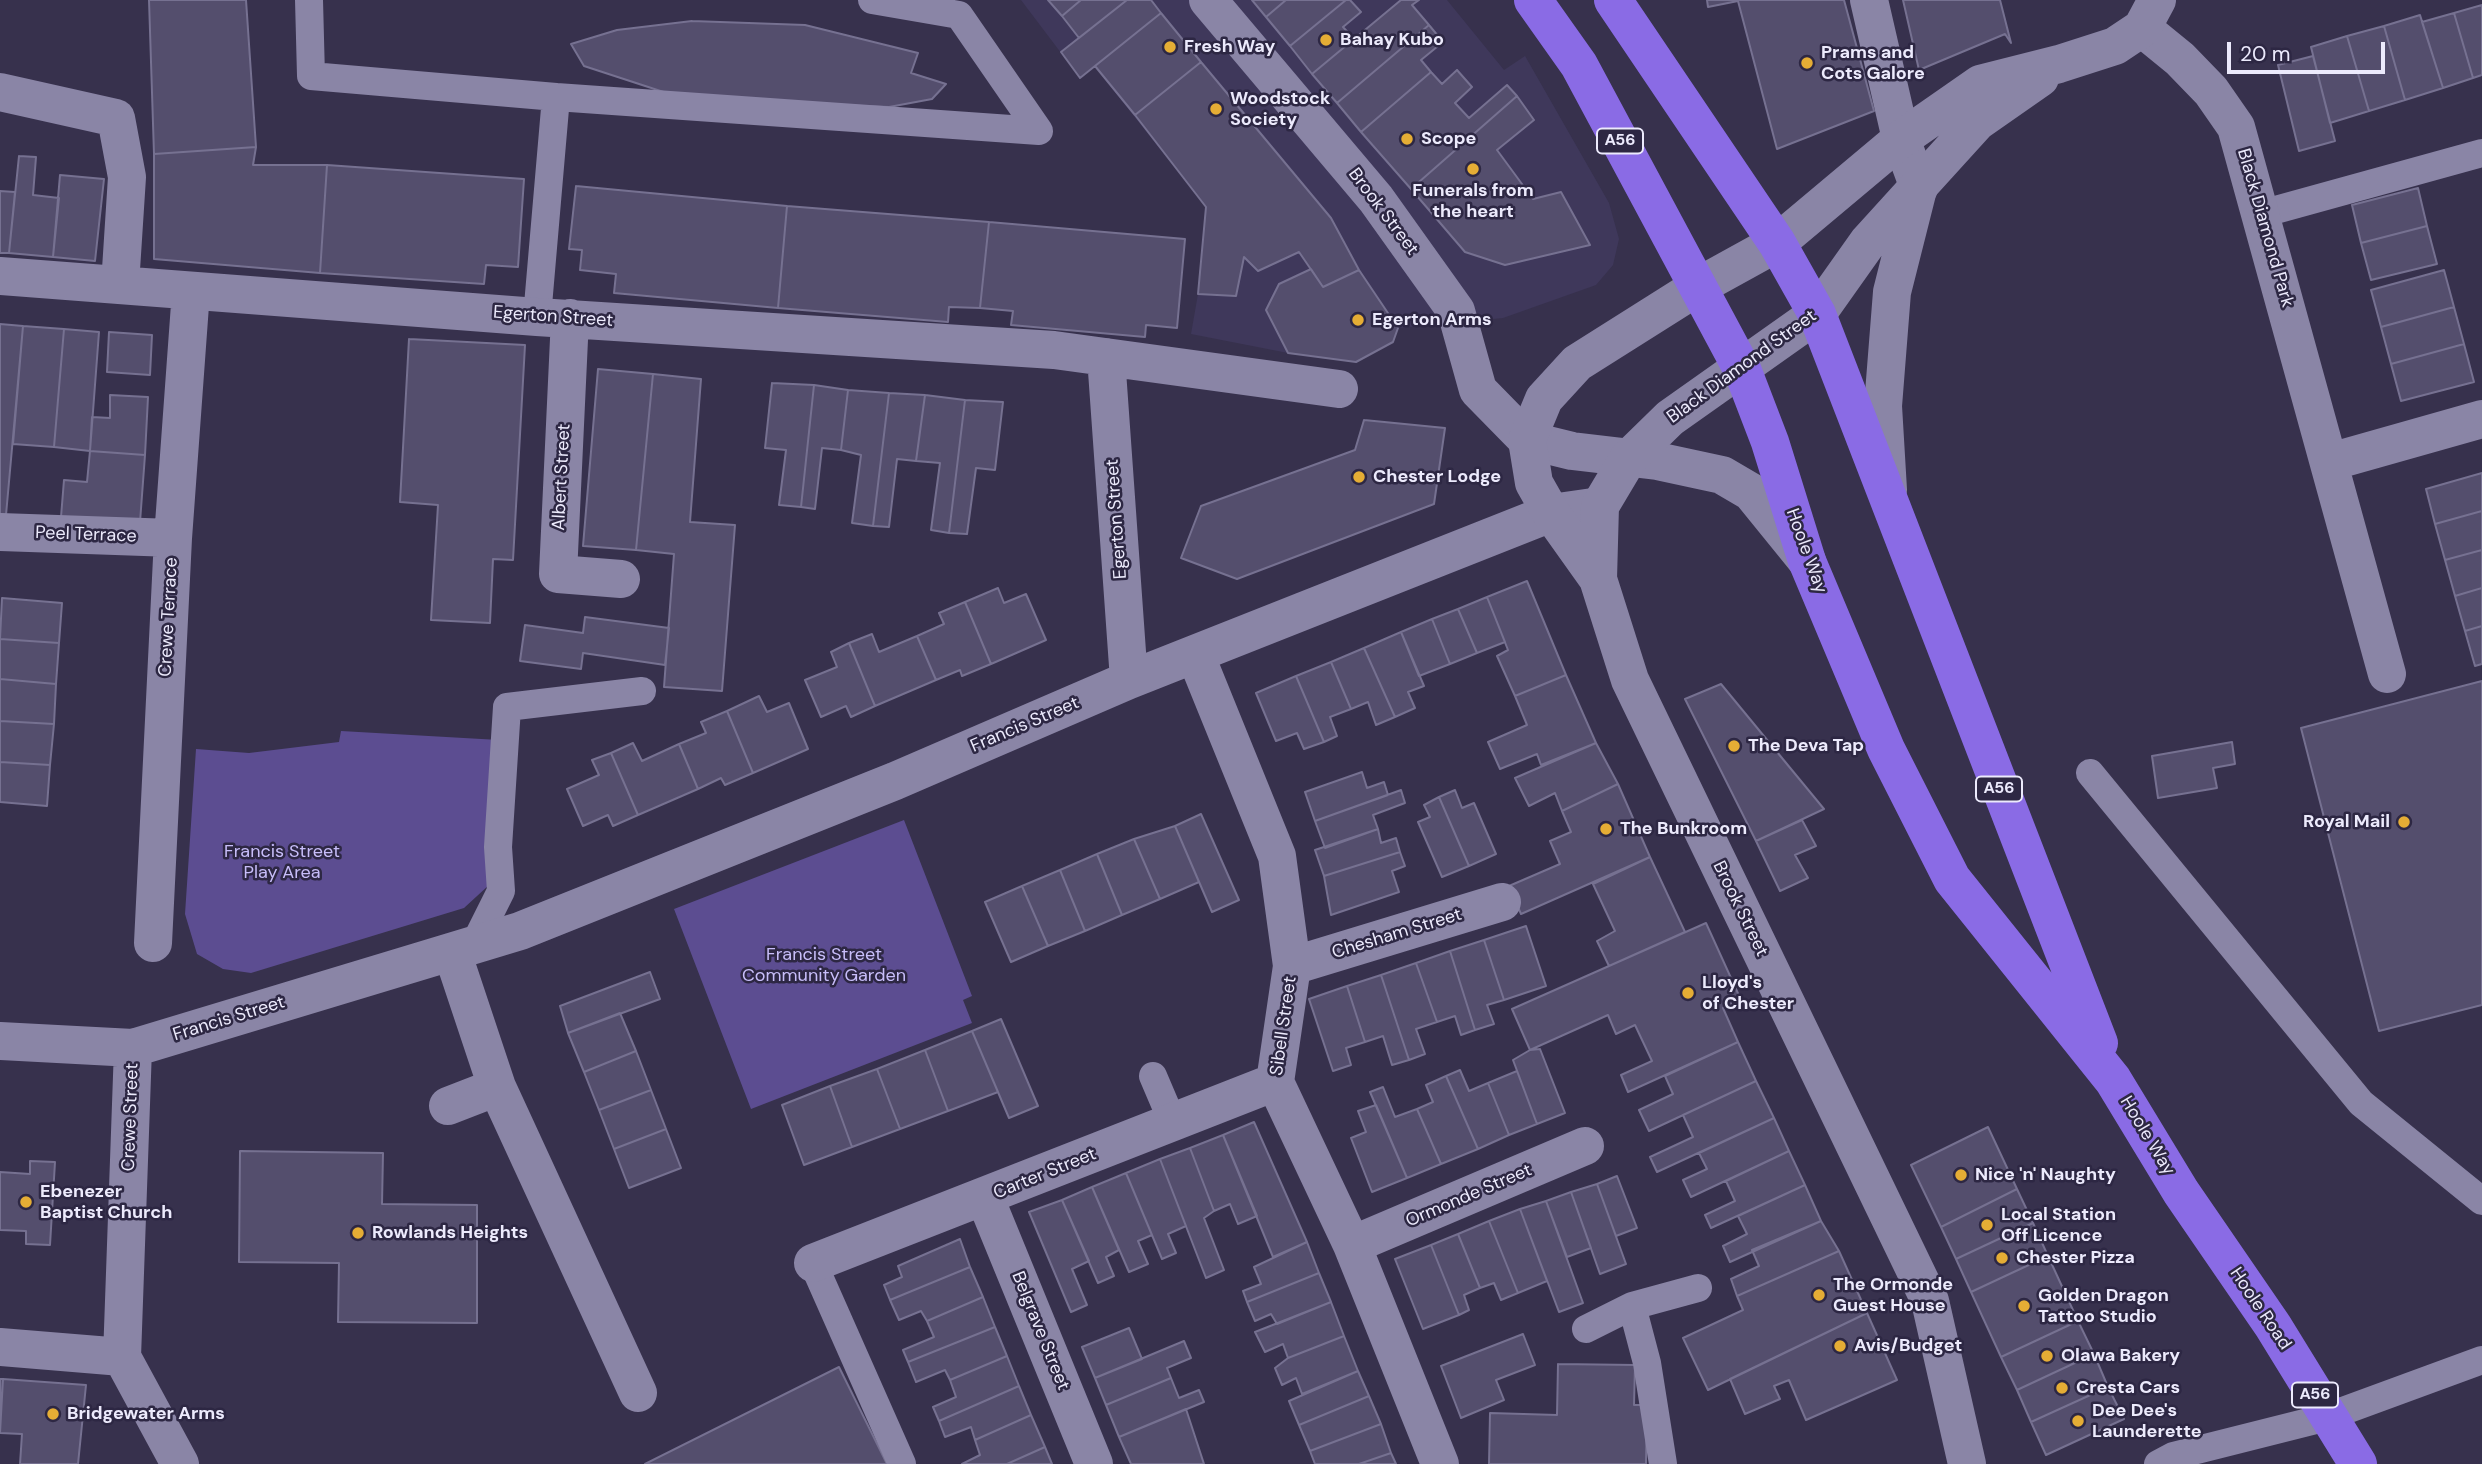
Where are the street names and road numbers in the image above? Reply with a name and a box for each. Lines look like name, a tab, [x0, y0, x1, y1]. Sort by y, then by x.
road number: A56	[1597, 128, 1643, 154]
street label: Black Diamond Park	[2232, 146, 2298, 310]
street label: Brook Street	[1343, 164, 1423, 260]
street label: Egerton Street	[492, 302, 614, 332]
street label: Black Diamond Street	[1663, 306, 1821, 428]
street label: Albert Street	[548, 423, 576, 531]
street label: Egerton Street	[1102, 458, 1132, 580]
street label: Hoole Way	[1781, 506, 1831, 596]
street label: Peel Terrace	[35, 522, 137, 548]
street label: Crewe Terrace	[155, 557, 183, 677]
street label: Francis Street	[967, 692, 1083, 758]
road number: A56	[1976, 776, 2022, 802]
street label: Brook Street	[1708, 858, 1772, 960]
street label: Chesham Street	[1330, 904, 1464, 964]
street label: Sibell Street	[1266, 975, 1302, 1077]
street label: Francis Street	[170, 992, 288, 1046]
street label: Crewe Street	[118, 1062, 144, 1172]
street label: Hoole Way	[2115, 1092, 2179, 1180]
street label: Carter Street	[990, 1144, 1100, 1204]
street label: Ormonde Street	[1403, 1160, 1535, 1232]
street label: Hoole Road	[2225, 1264, 2295, 1354]
street label: Belgrave Street	[1006, 1268, 1074, 1394]
road number: A56	[2292, 1382, 2338, 1408]

